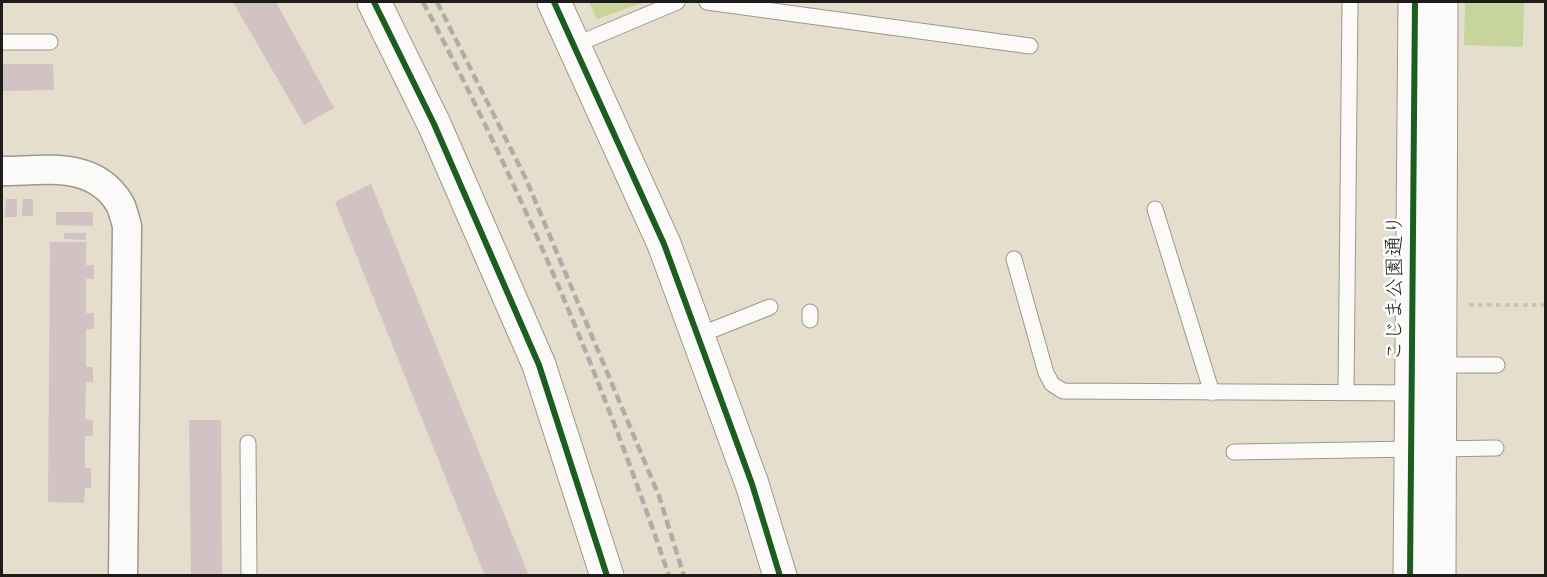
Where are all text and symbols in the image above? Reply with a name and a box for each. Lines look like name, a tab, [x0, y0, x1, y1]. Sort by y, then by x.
street label: こじま公園通り	[1383, 215, 1409, 361]

